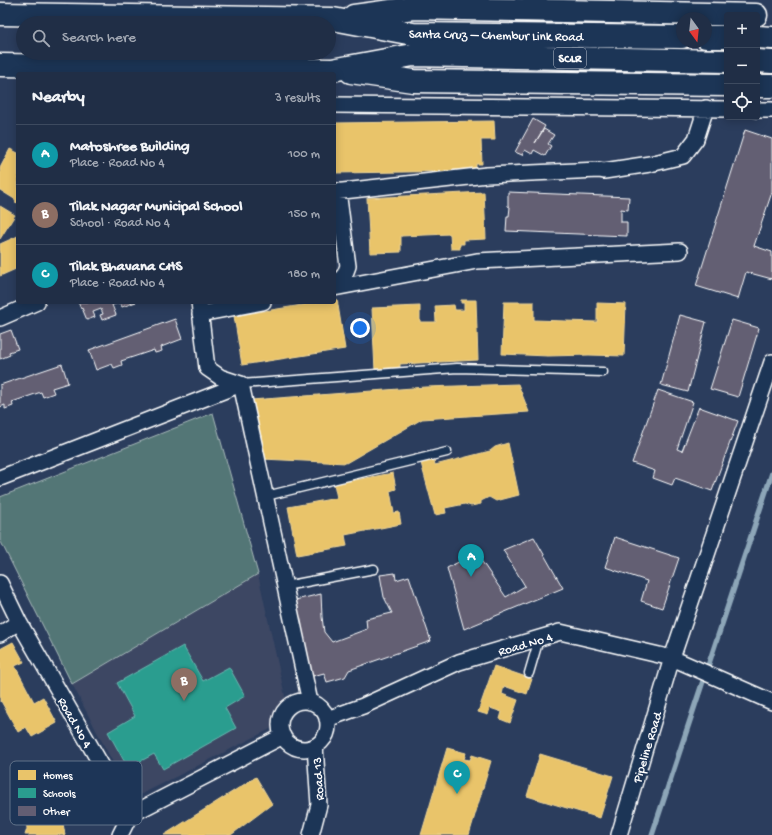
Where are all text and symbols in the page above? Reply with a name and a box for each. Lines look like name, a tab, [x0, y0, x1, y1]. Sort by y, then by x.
north arrow	[676, 12, 712, 48]
map controls	[724, 12, 760, 120]
button: +	[724, 12, 760, 48]
search box	[16, 16, 336, 60]
icon: search	[30, 27, 52, 49]
street label: Santa Cruz – Chembur Link Road	[409, 27, 585, 46]
text: Search here	[62, 29, 136, 47]
road number: SCLR	[554, 48, 586, 68]
button: −	[724, 48, 760, 84]
button: locate	[724, 84, 760, 120]
text: Nearby	[32, 88, 85, 108]
text: 3 results	[275, 91, 320, 106]
text: Matoshree Building	[70, 138, 190, 156]
text: A	[41, 147, 49, 162]
text: 100 m	[288, 147, 320, 162]
text: Place · Road No 4	[70, 156, 165, 171]
text: Tilak Nagar Municipal School	[70, 198, 242, 216]
text: B	[42, 207, 48, 222]
text: 150 m	[288, 207, 320, 222]
text: School · Road No 4	[70, 216, 170, 231]
text: Tilak Bhavana CHS	[70, 258, 183, 276]
text: C	[41, 267, 49, 282]
text: 180 m	[288, 267, 320, 282]
text: Place · Road No 4	[70, 276, 165, 291]
your location	[350, 318, 370, 338]
pin: A	[458, 544, 484, 577]
street label: Road No 4	[497, 630, 555, 660]
pin: B	[171, 668, 197, 701]
street label: Road No 4	[53, 695, 94, 751]
street label: Pipeline Road	[630, 709, 667, 786]
street label: Road 13	[310, 756, 328, 801]
legend	[10, 761, 142, 825]
pin: C	[444, 761, 470, 794]
text: Homes	[43, 771, 73, 783]
text: Schools	[43, 789, 77, 801]
text: Other	[43, 807, 71, 819]

